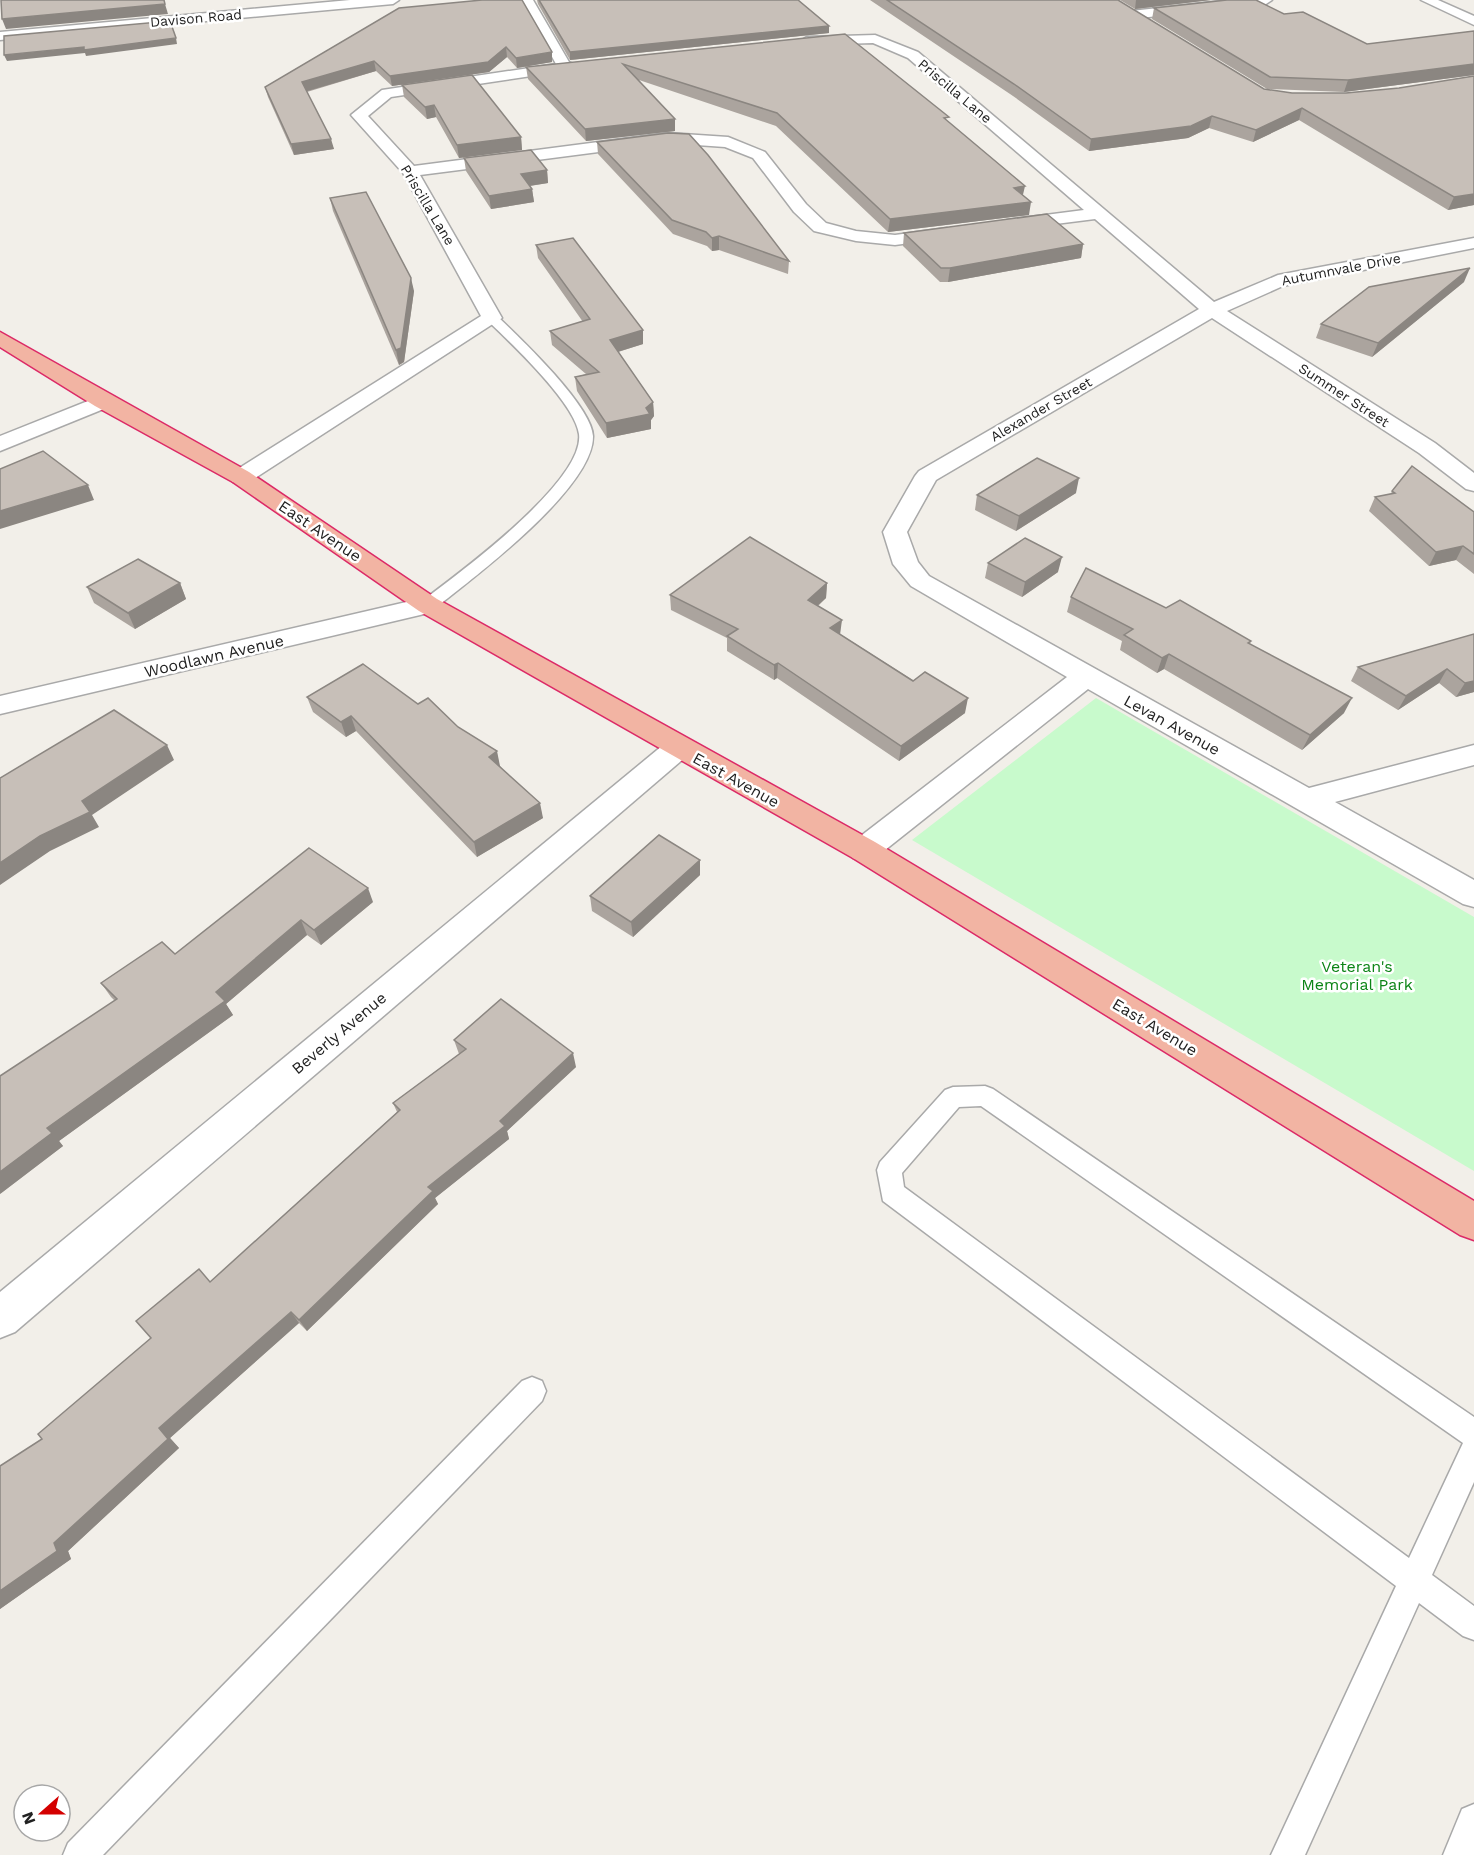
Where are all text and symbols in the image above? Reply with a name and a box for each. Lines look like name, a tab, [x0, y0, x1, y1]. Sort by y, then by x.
street label: Davison Road	[149, 6, 243, 30]
street label: Priscilla Lane	[915, 56, 995, 126]
street label: Priscilla Lane	[398, 162, 458, 248]
street label: Autumnvale Drive	[1280, 250, 1402, 288]
street label: Summer Street	[1296, 360, 1392, 430]
street label: Alexander Street	[987, 373, 1095, 445]
street label: East Avenue	[275, 496, 365, 566]
street label: Woodlawn Avenue	[142, 631, 286, 681]
street label: Levan Avenue	[1121, 691, 1223, 759]
street label: East Avenue	[689, 748, 783, 812]
park label: Veteran's Memorial Park	[1301, 957, 1413, 994]
street label: Beverly Avenue	[288, 988, 390, 1078]
street label: East Avenue	[1109, 994, 1201, 1060]
north arrow	[12, 1783, 72, 1843]
text: N	[17, 1809, 39, 1827]

